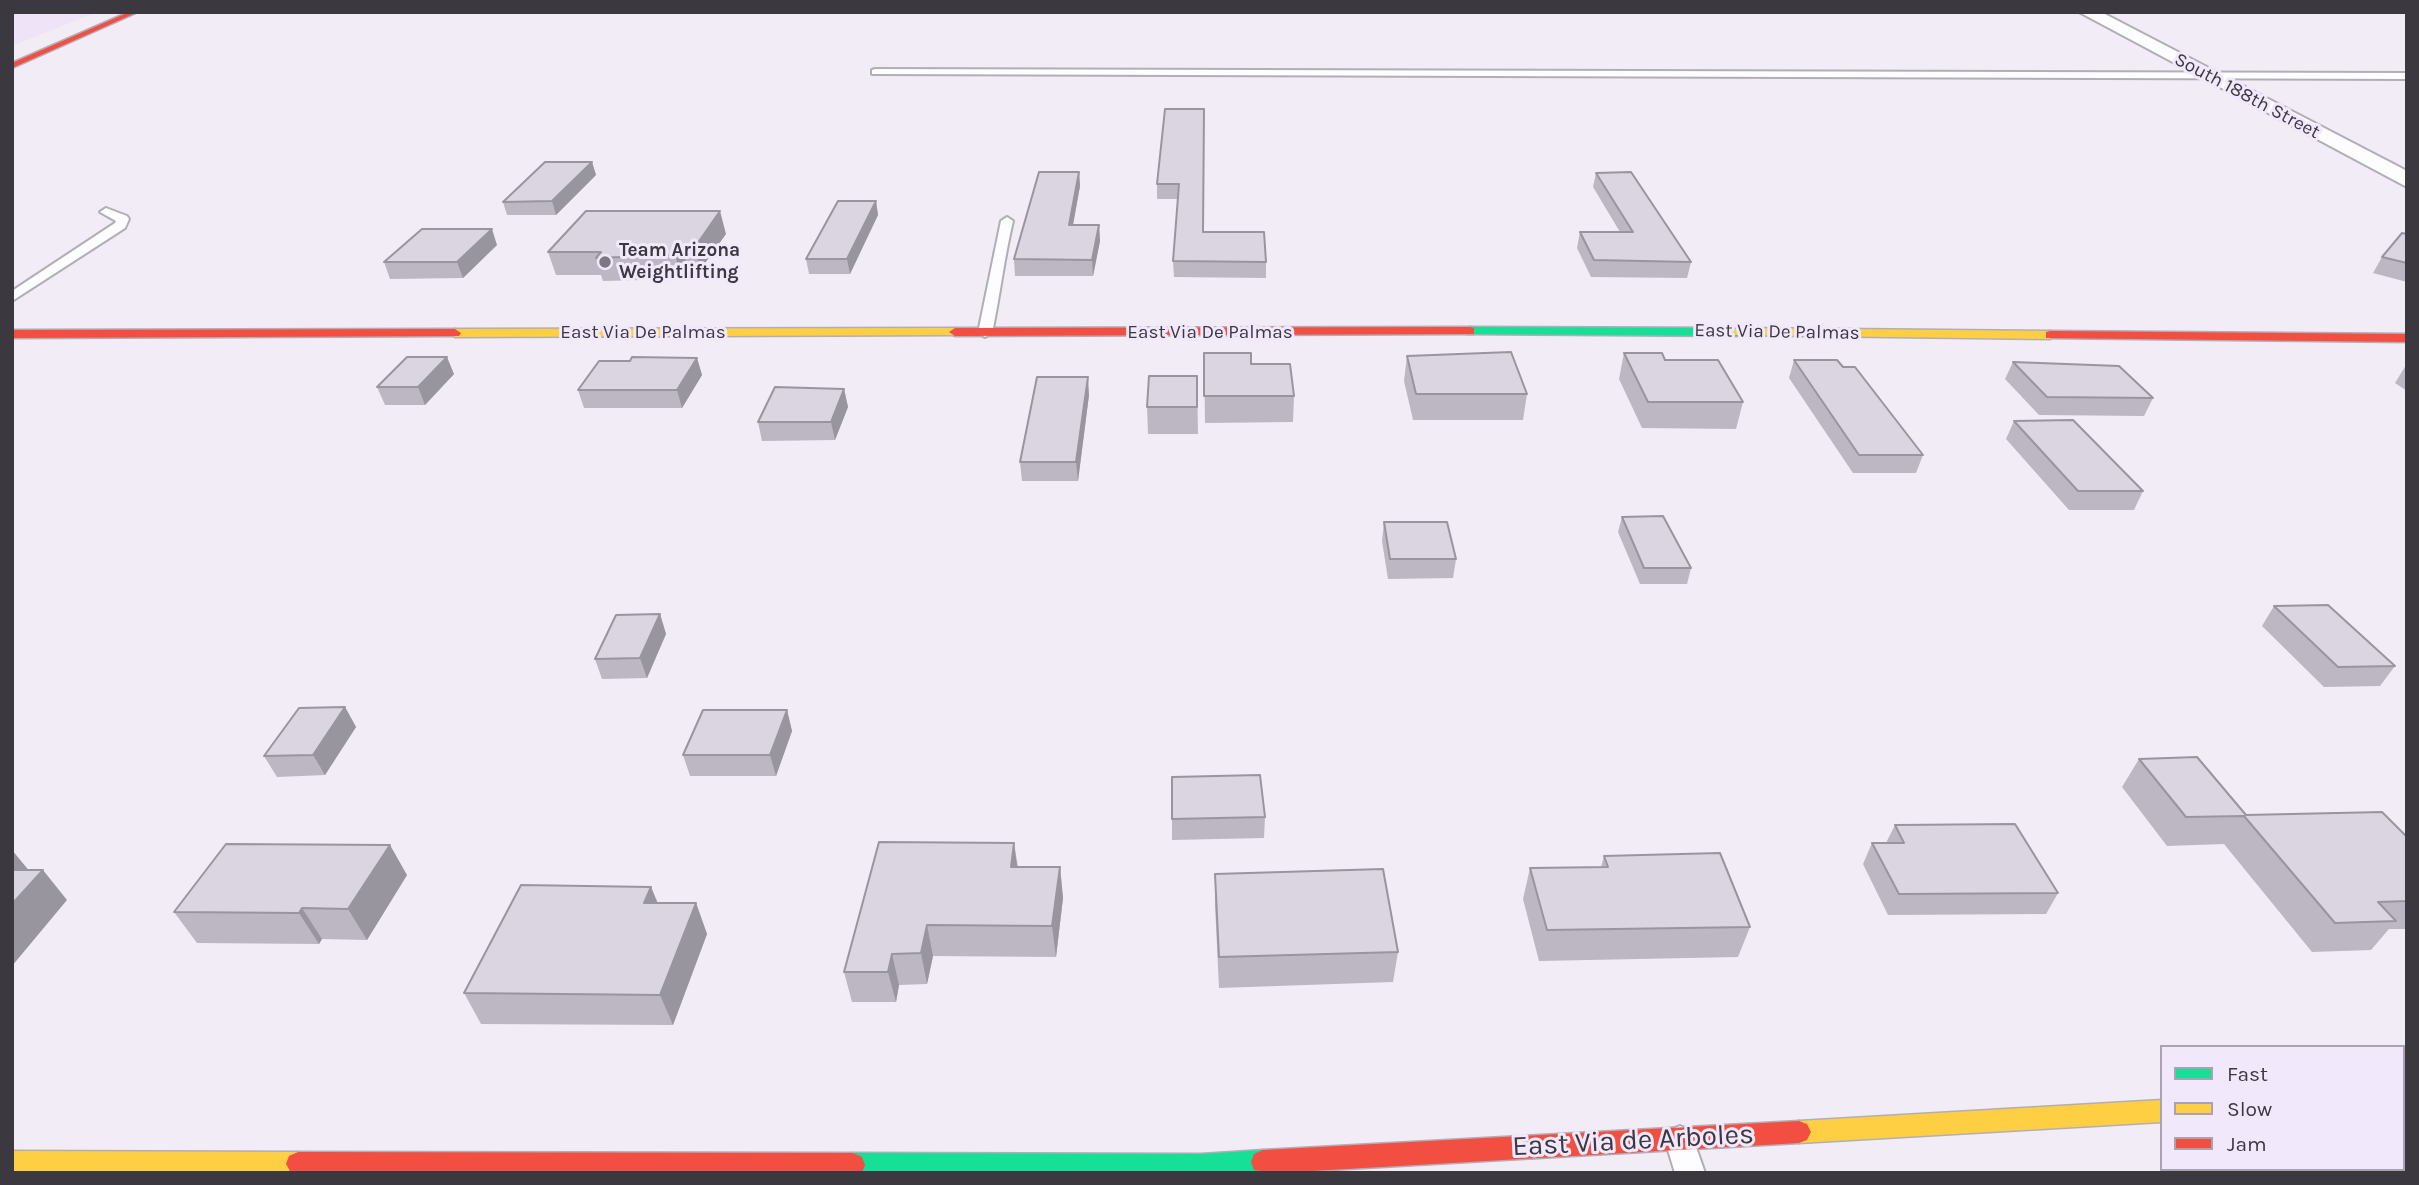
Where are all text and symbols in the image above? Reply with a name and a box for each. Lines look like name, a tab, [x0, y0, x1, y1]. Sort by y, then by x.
street label: South 188th Street	[2170, 48, 2324, 144]
place label: Team Arizona Weightlifting	[619, 240, 740, 284]
marker: Team Arizona Weightlifting	[597, 254, 613, 270]
street label: East Via De Palmas	[1694, 319, 1860, 345]
street label: East Via De Palmas	[560, 322, 726, 344]
street label: East Via De Palmas	[1127, 322, 1293, 344]
legend	[2160, 1045, 2405, 1171]
text: Fast	[2227, 1062, 2268, 1086]
text: Slow	[2227, 1097, 2272, 1121]
street label: East Via de Arboles	[1511, 1118, 1755, 1164]
text: Jam	[2227, 1132, 2267, 1156]

